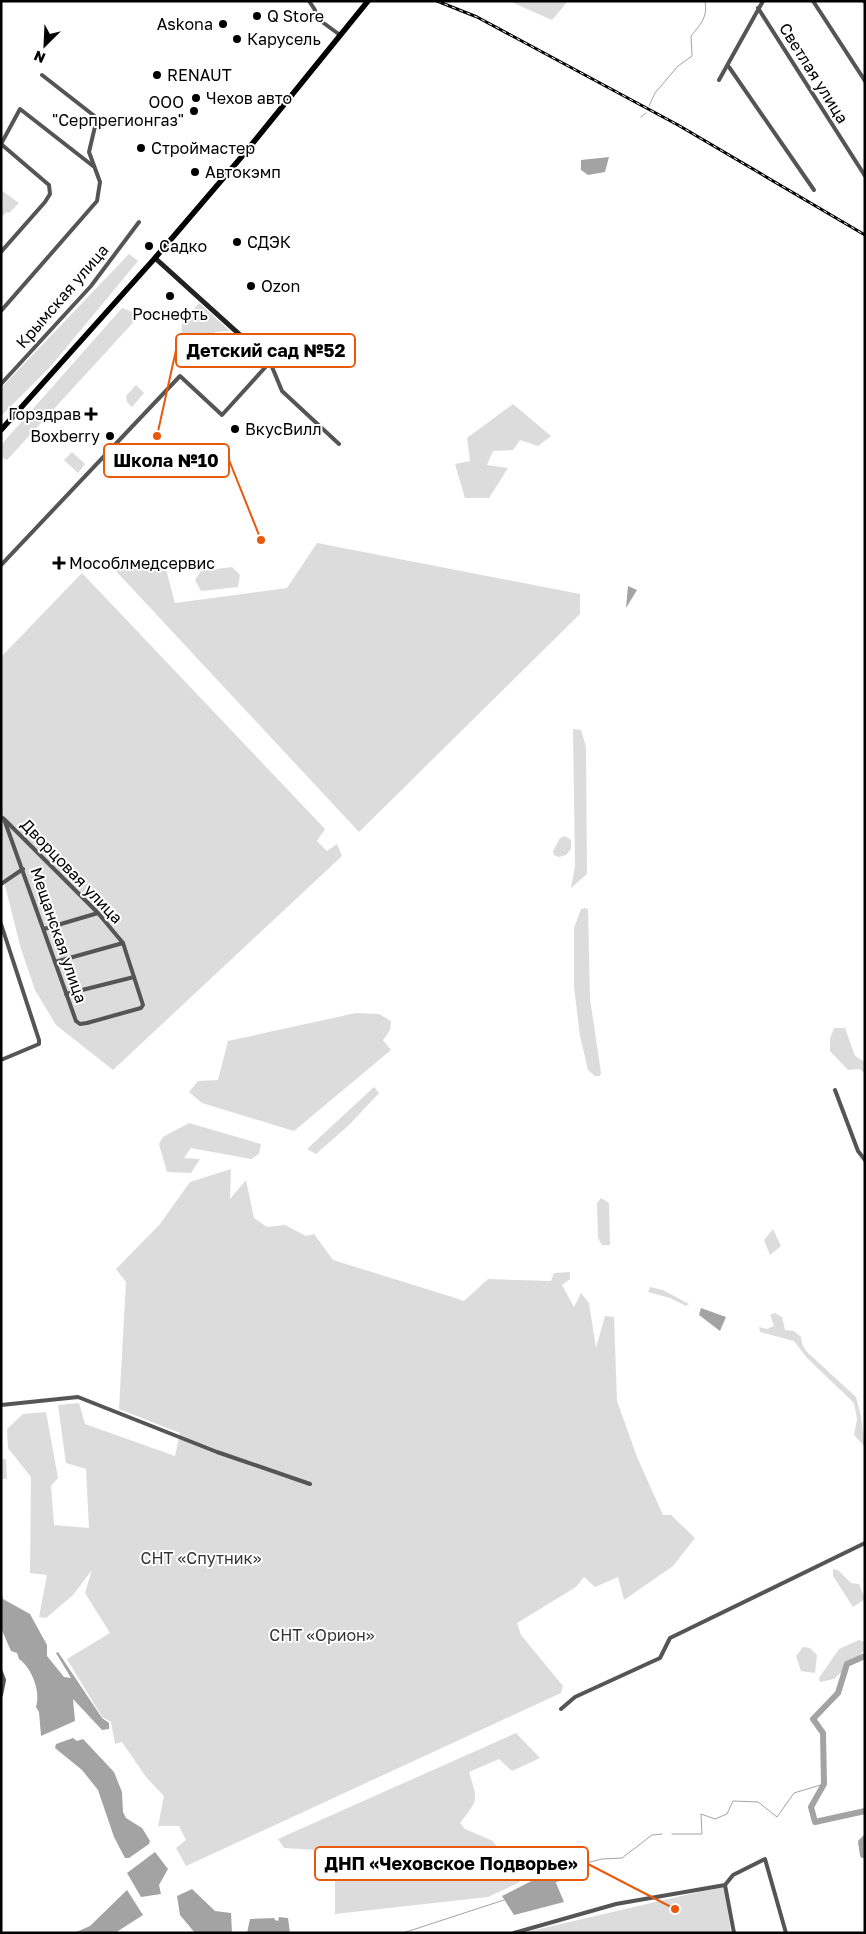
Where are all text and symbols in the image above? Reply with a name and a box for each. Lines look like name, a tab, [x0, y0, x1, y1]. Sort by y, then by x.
place label: Q Store	[267, 6, 324, 26]
marker: Q Store	[251, 10, 263, 22]
place label: Askona	[157, 14, 213, 34]
marker: Askona	[217, 18, 229, 30]
street label: Светлая улица	[775, 19, 853, 127]
north arrow	[20, 20, 70, 70]
place label: Карусель	[247, 29, 321, 49]
marker: Карусель	[231, 33, 243, 45]
text: N	[31, 47, 48, 67]
place label: RENAUT	[167, 65, 232, 85]
marker: RENAUT	[151, 69, 163, 81]
place label: Чехов авто	[206, 88, 292, 108]
place label: ООО "Серпрегионгаз"	[52, 92, 184, 130]
marker: Чехов авто	[190, 92, 202, 104]
marker: ООО "Серпрегионгаз"	[188, 105, 200, 117]
place label: Строймастер	[151, 138, 255, 158]
marker: Строймастер	[135, 142, 147, 154]
place label: Автокэмп	[205, 162, 281, 182]
marker: Автокэмп	[189, 166, 201, 178]
place label: СДЭК	[247, 232, 291, 252]
place label: Садко	[159, 236, 207, 256]
marker: СДЭК	[231, 236, 243, 248]
street label: Крымская улица	[11, 240, 113, 352]
marker: Садко	[143, 240, 155, 252]
place label: Ozon	[261, 276, 300, 296]
marker: Ozon	[245, 280, 257, 292]
marker: Роснефть	[164, 290, 176, 302]
place label: Роснефть	[132, 304, 208, 324]
callout: Детский сад №52	[176, 334, 355, 367]
text: Детский сад №52	[187, 339, 345, 361]
place label: Горздрав	[8, 404, 81, 424]
marker: Горздрав	[85, 408, 97, 420]
place label: ВкусВилл	[245, 419, 322, 439]
marker: ВкусВилл	[229, 423, 241, 435]
place label: Boxberry	[30, 426, 100, 446]
marker: Boxberry	[104, 430, 116, 442]
callout: Школа №10	[104, 444, 229, 477]
text: Школа №10	[113, 449, 219, 471]
place label: Мособлмедсервис	[69, 553, 215, 573]
marker: Мособлмедсервис	[53, 557, 65, 569]
street label: Дворцовая улица	[17, 815, 127, 927]
street label: Мещанская улица	[26, 864, 92, 1006]
park label: СНТ «Спутник»	[141, 1548, 262, 1568]
park label: СНТ «Орион»	[269, 1625, 375, 1645]
callout: ДНП «Чеховское Подворье»	[315, 1847, 588, 1880]
text: ДНП «Чеховское Подворье»	[324, 1852, 578, 1874]

